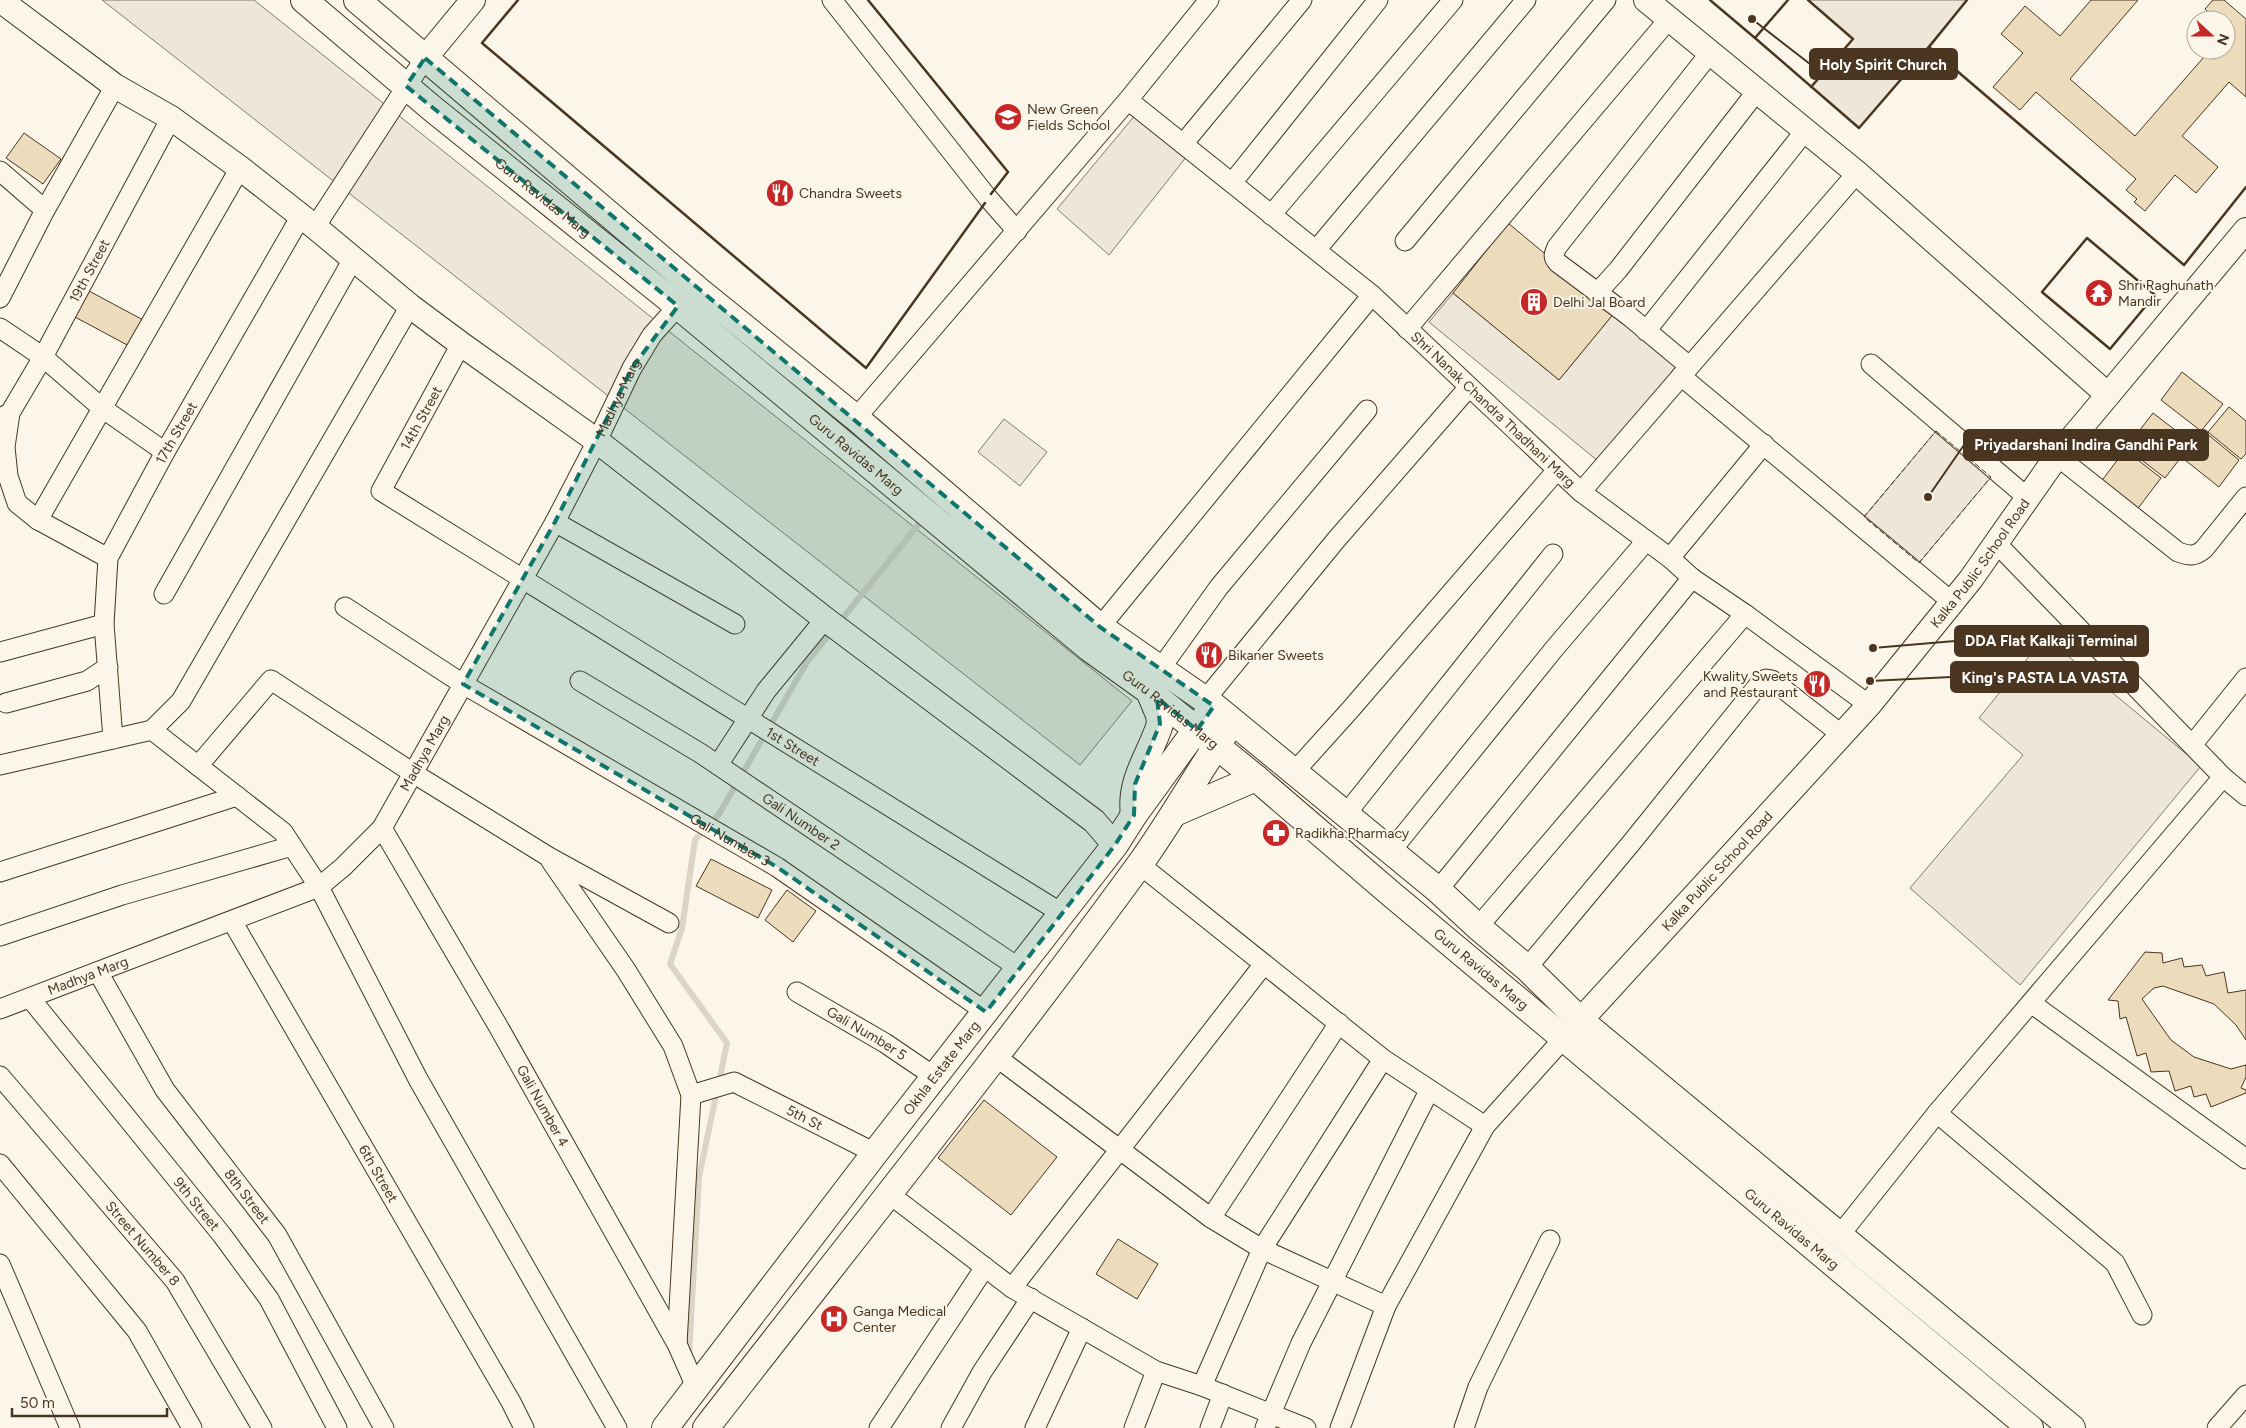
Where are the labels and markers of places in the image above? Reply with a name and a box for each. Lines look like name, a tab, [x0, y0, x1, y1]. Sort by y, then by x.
callout: Holy Spirit Church	[1810, 49, 1957, 79]
place label: New Green Fields School	[1027, 101, 1110, 134]
school or university icon: New Green Fields School	[993, 102, 1023, 132]
restaurant icon: Chandra Sweets	[765, 178, 795, 208]
place label: Chandra Sweets	[799, 185, 902, 202]
place label: Shri Raghunath Mandir	[2118, 277, 2214, 310]
temple icon: Shri Raghunath Mandir	[2084, 278, 2114, 308]
building icon: Delhi Jal Board	[1519, 287, 1549, 317]
place label: Delhi Jal Board	[1553, 294, 1646, 311]
callout: Priyadarshani Indira Gandhi Park	[1964, 430, 2208, 460]
callout: DDA Flat Kalkaji Terminal	[1955, 626, 2148, 656]
restaurant icon: Bikaner Sweets	[1194, 640, 1224, 670]
place label: Bikaner Sweets	[1228, 647, 1324, 664]
callout: King's PASTA LA VASTA	[1951, 662, 2138, 692]
place label: Kwality Sweets and Restaurant	[1703, 668, 1798, 701]
restaurant icon: Kwality Sweets and Restaurant	[1802, 669, 1832, 699]
pharmacy icon: Radikha Pharmacy	[1261, 818, 1291, 848]
place label: Radikha Pharmacy	[1295, 825, 1410, 842]
place label: Ganga Medical Center	[853, 1303, 946, 1336]
hospital icon: Ganga Medical Center	[819, 1304, 849, 1334]

